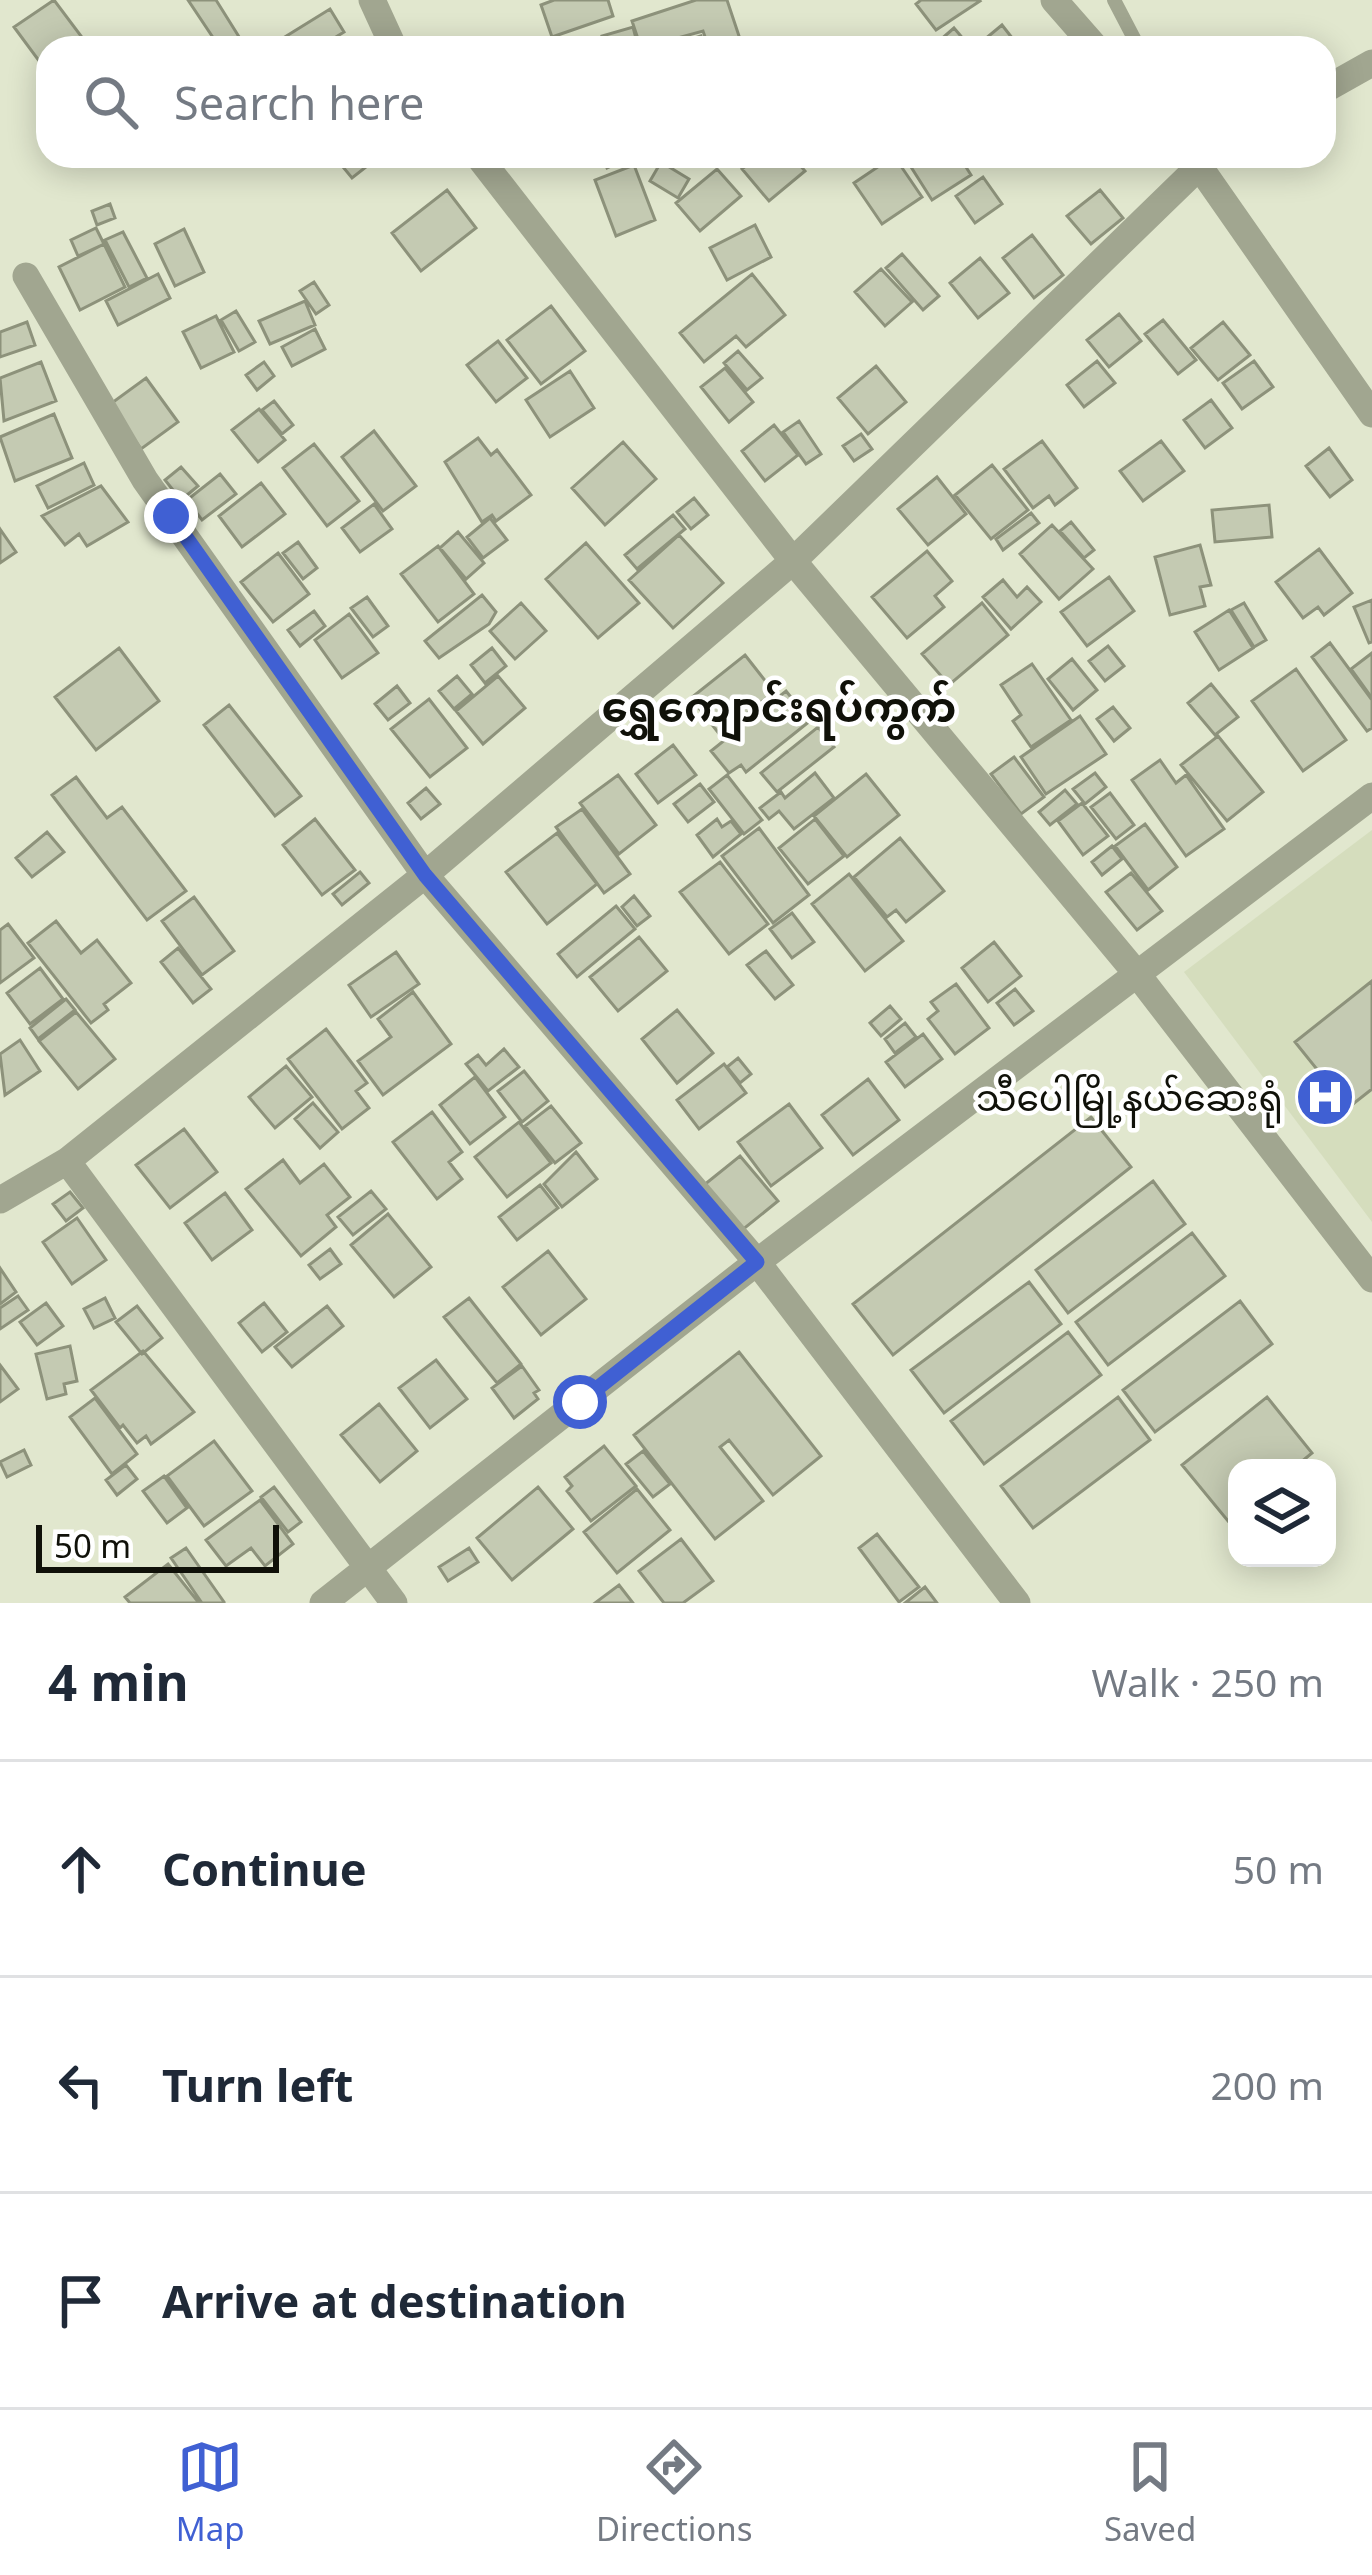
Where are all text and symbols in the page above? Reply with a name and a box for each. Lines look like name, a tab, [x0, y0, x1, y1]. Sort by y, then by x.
search box	[36, 36, 1336, 168]
icon: search	[78, 69, 144, 135]
text: Search here	[174, 72, 424, 133]
route end	[144, 489, 198, 543]
district label: ရွှေကျောင်းရပ်ကွက်	[602, 677, 956, 742]
hospital icon: သီပေါမြို့နယ်ဆေးရုံ	[1294, 1066, 1356, 1128]
place label: သီပေါမြို့နယ်ဆေးရုံ	[976, 1073, 1283, 1128]
route start	[553, 1375, 607, 1429]
map controls	[1228, 1459, 1336, 1567]
button: layers	[1228, 1459, 1336, 1567]
scale bar	[36, 1519, 279, 1572]
text: 50 m	[54, 1523, 131, 1568]
text: 4 min	[48, 1646, 189, 1716]
text: Walk · 250 m	[1091, 1655, 1324, 1708]
icon: ahead	[48, 1836, 114, 1902]
text: Continue	[162, 1838, 367, 1899]
text: 50 m	[1233, 1842, 1324, 1895]
icon: left	[48, 2052, 114, 2118]
text: Turn left	[162, 2054, 353, 2115]
text: 200 m	[1210, 2058, 1324, 2111]
icon: arrive	[48, 2268, 114, 2334]
text: Arrive at destination	[162, 2270, 627, 2331]
tab: Map	[176, 2434, 244, 2551]
tab: Directions	[596, 2434, 753, 2551]
tab: Saved	[1104, 2434, 1196, 2551]

